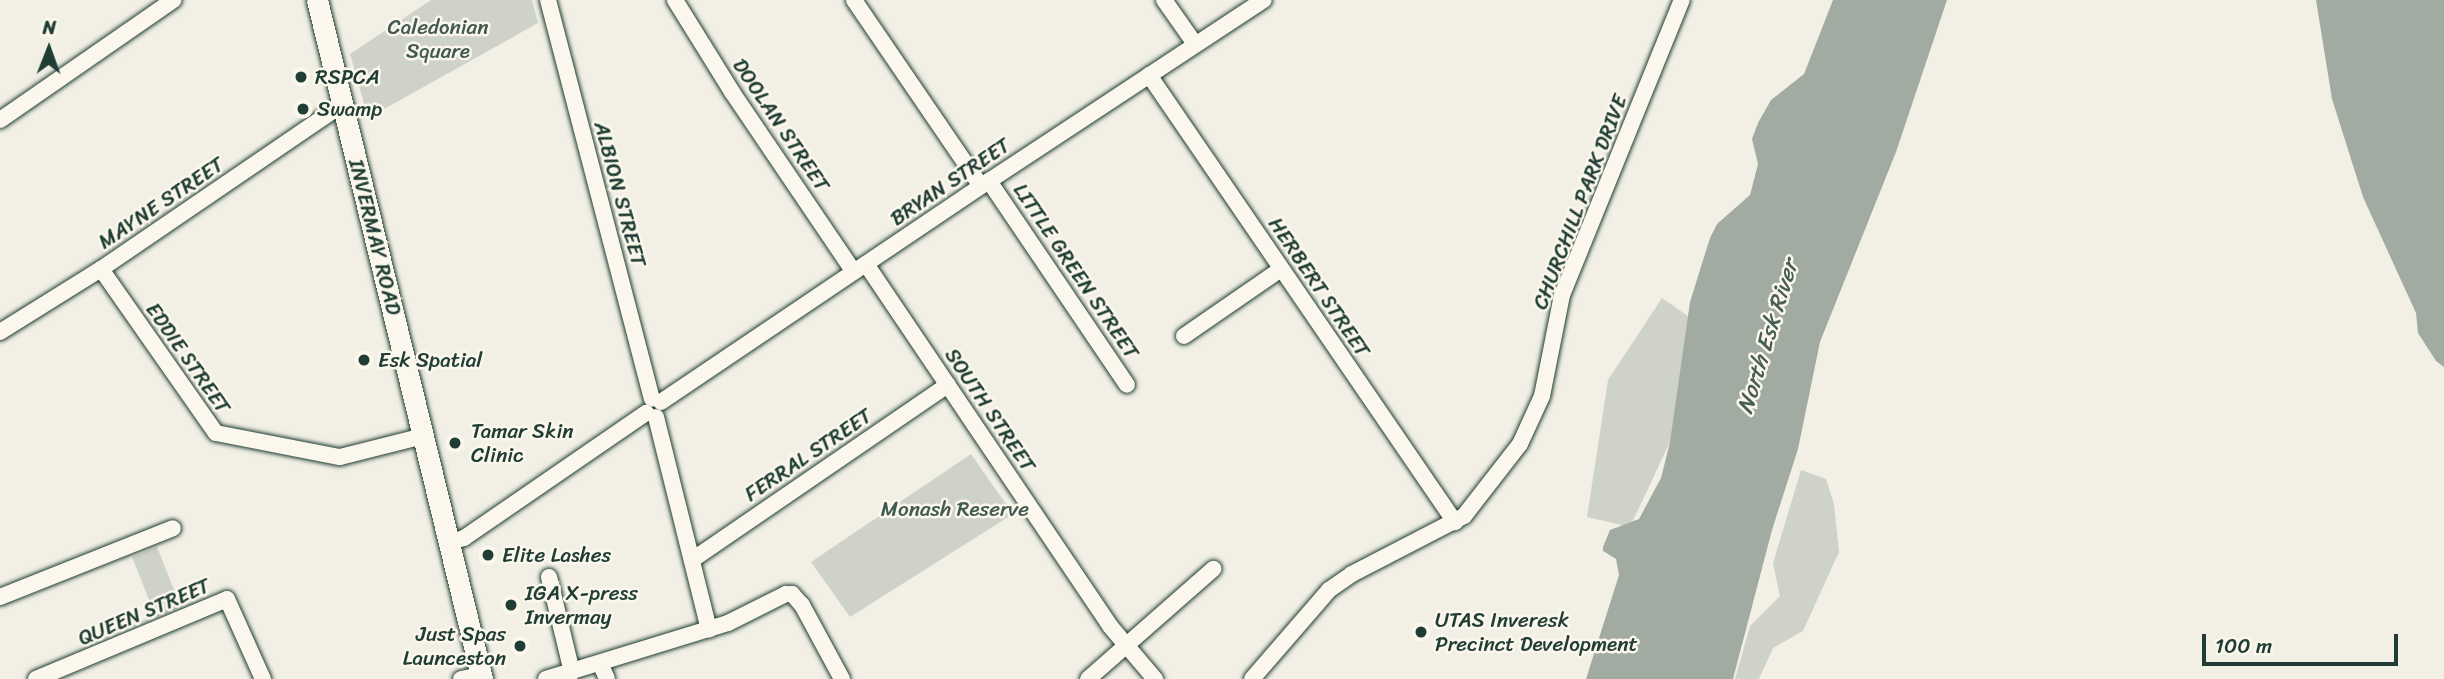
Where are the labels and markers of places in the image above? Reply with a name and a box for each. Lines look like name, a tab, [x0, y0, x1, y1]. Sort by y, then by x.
place label: RSPCA	[315, 64, 380, 90]
marker: RSPCA	[293, 69, 309, 85]
place label: Swamp	[317, 96, 382, 122]
marker: Swamp	[295, 101, 311, 117]
place label: Esk Spatial	[378, 347, 482, 373]
marker: Esk Spatial	[356, 352, 372, 368]
place label: Tamar Skin Clinic	[471, 418, 574, 468]
marker: Tamar Skin Clinic	[445, 433, 465, 453]
place label: Elite Lashes	[502, 542, 611, 568]
marker: Elite Lashes	[480, 547, 496, 563]
place label: IGA X-press Invermay	[525, 580, 638, 630]
marker: IGA X-press Invermay	[503, 597, 519, 613]
place label: UTAS Inveresk Precinct Development	[1435, 607, 1638, 657]
place label: Just Spas Launceston	[403, 621, 506, 671]
marker: UTAS Inveresk Precinct Development	[1413, 624, 1429, 640]
marker: Just Spas Launceston	[512, 638, 528, 654]

